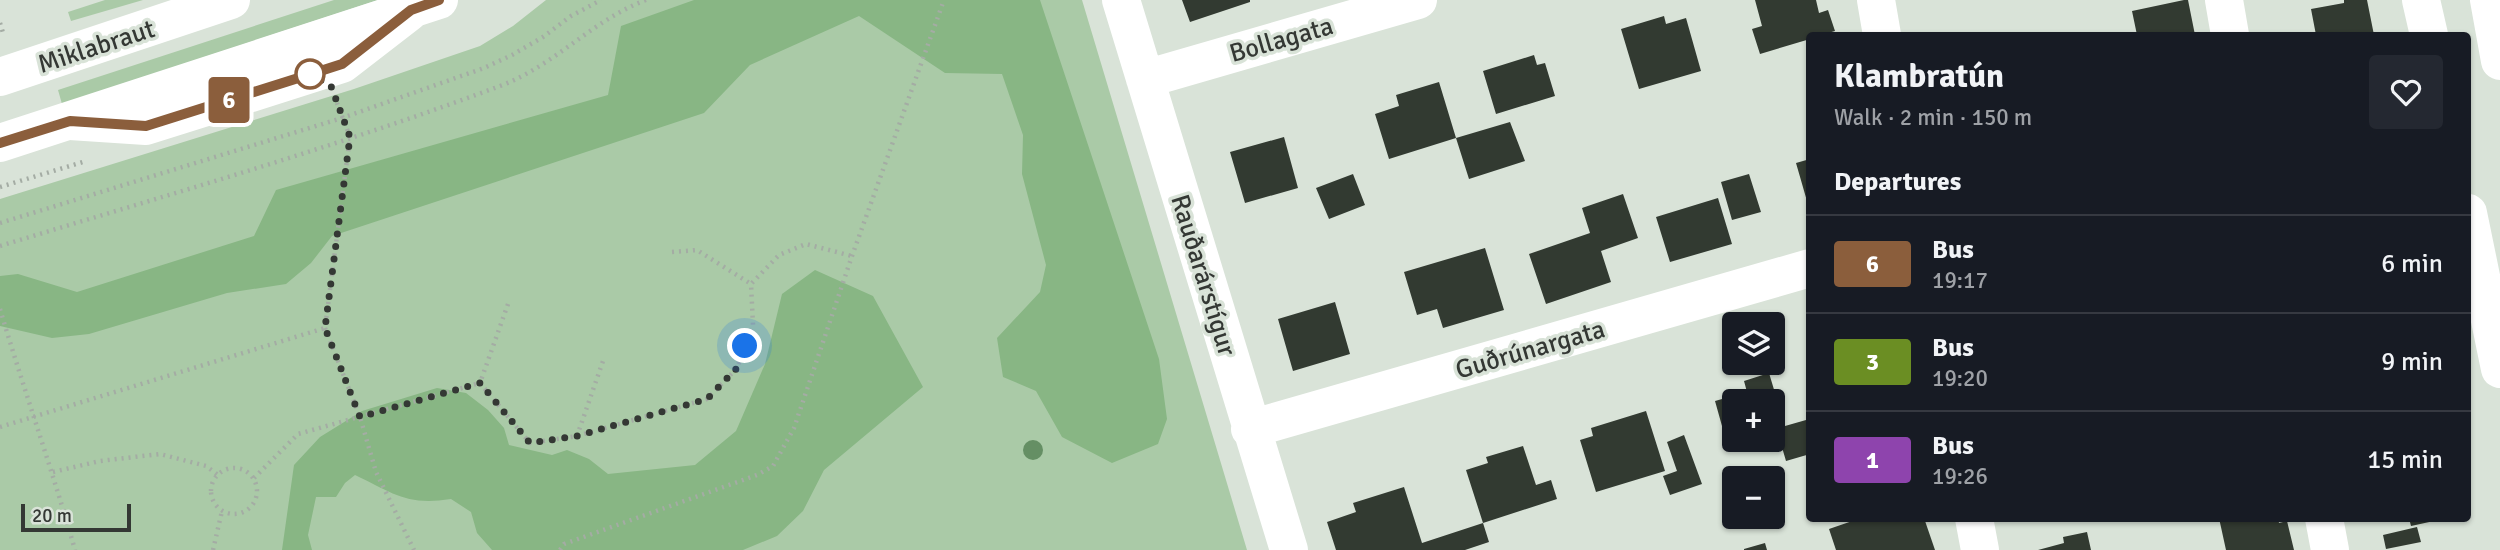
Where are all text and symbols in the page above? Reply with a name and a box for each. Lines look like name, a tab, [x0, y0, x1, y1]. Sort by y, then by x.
street label: Bollagata	[1226, 10, 1337, 70]
street label: Miklabraut	[34, 13, 159, 81]
button: heart	[2369, 55, 2443, 129]
text: Klambratún	[1834, 56, 2004, 97]
unlabelled marker	[295, 59, 325, 89]
line badge: 6	[206, 77, 252, 123]
text: 6	[223, 85, 235, 115]
text: Walk · 2 min · 150 m	[1834, 103, 2032, 132]
text: Departures	[1834, 166, 1961, 198]
street label: Rauðarárstígur	[1163, 191, 1243, 360]
text: Bus	[1932, 234, 1974, 266]
text: 6 min	[2381, 248, 2443, 280]
text: 6	[1866, 249, 1879, 279]
text: 19:17	[1932, 266, 1988, 295]
map controls	[1722, 312, 1785, 529]
button: layers	[1722, 312, 1785, 375]
street label: Guðrúnargata	[1452, 313, 1609, 387]
your location	[727, 328, 762, 363]
text: Bus	[1932, 332, 1974, 364]
text: 9 min	[2381, 346, 2443, 378]
text: 3	[1866, 347, 1879, 377]
text: 19:20	[1932, 364, 1988, 393]
button: +	[1722, 389, 1785, 452]
text: Bus	[1932, 430, 1974, 462]
text: 15 min	[2367, 444, 2443, 476]
text: 1	[1866, 445, 1879, 475]
text: 19:26	[1932, 462, 1988, 491]
button: −	[1722, 466, 1785, 529]
scale bar	[21, 501, 131, 533]
text: 20 m	[32, 504, 72, 528]

